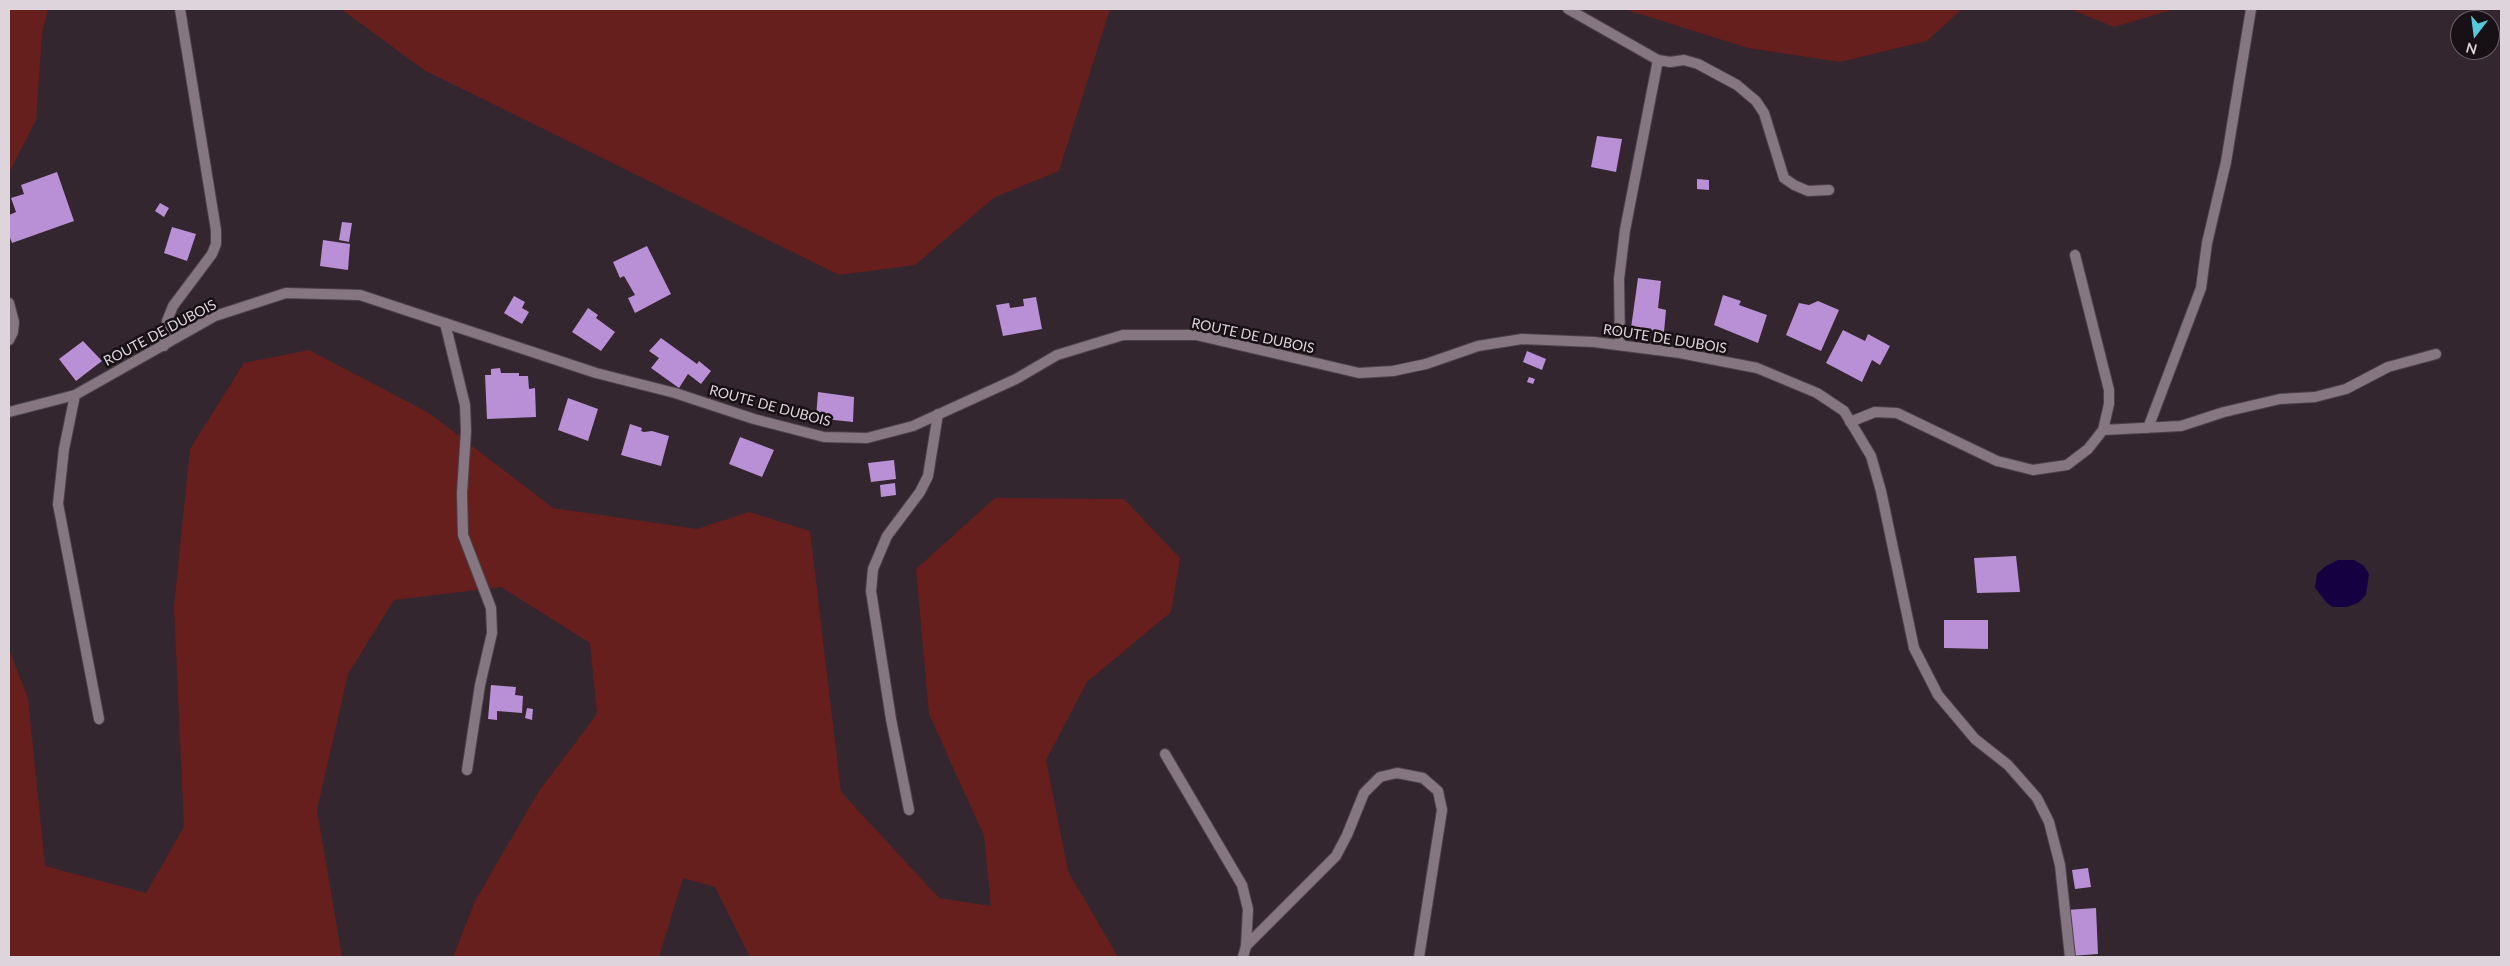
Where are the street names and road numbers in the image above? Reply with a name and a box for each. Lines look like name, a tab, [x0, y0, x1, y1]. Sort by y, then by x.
street label: ROUTE DE DUBOIS	[101, 296, 219, 370]
street label: ROUTE DE DUBOIS	[1190, 315, 1316, 357]
street label: ROUTE DE DUBOIS	[1602, 321, 1728, 357]
street label: ROUTE DE DUBOIS	[707, 382, 833, 430]

